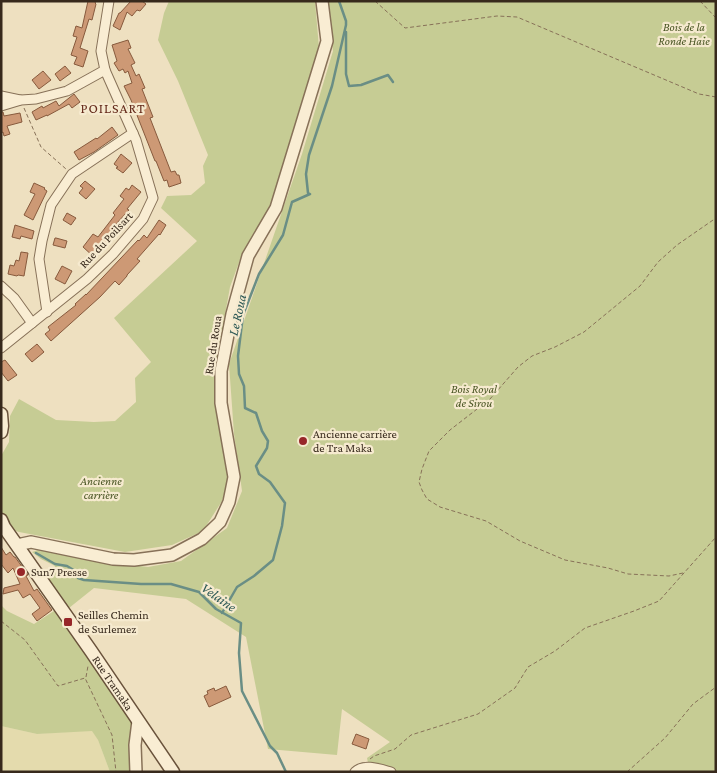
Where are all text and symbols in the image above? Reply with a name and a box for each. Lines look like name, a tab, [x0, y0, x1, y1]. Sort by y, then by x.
park label: Bois de la Ronde Haie	[658, 20, 710, 48]
district label: POILSART	[80, 100, 146, 116]
street label: Rue du Poilsart	[76, 208, 136, 271]
water label: Le Roua	[224, 292, 250, 337]
street label: Rue du Roua	[201, 314, 225, 376]
park label: Bois Royal de Sirou	[451, 382, 498, 410]
place label: Ancienne carrière de Tra Maka	[313, 427, 397, 455]
marker: Ancienne carrière de Tra Maka	[297, 435, 309, 447]
park label: Ancienne carrière	[79, 474, 122, 502]
place label: Sun7 Presse	[31, 565, 87, 579]
marker: Sun7 Presse	[15, 566, 27, 578]
water label: Velaine	[198, 579, 240, 615]
place label: Seilles Chemin de Surlemez	[78, 608, 149, 636]
marker: Seilles Chemin de Surlemez	[62, 616, 74, 628]
street label: Rue Tramaka	[89, 653, 137, 714]

